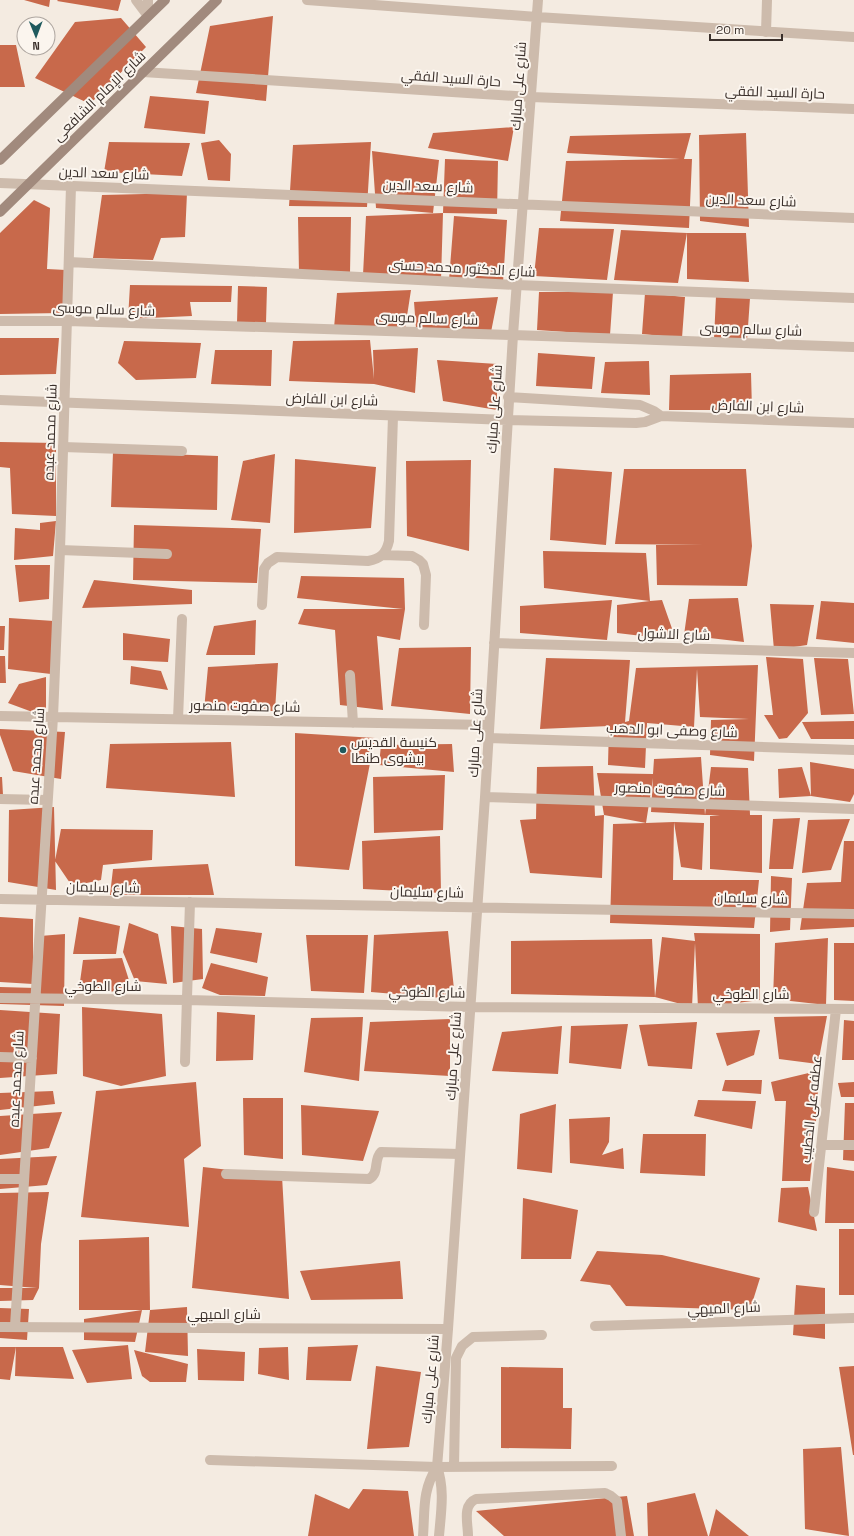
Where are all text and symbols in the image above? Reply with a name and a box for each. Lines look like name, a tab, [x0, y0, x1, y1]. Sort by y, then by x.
north arrow	[16, 16, 56, 56]
scale bar	[710, 16, 782, 42]
text: 20 m	[716, 22, 744, 38]
text: N	[32, 39, 40, 53]
street label: شارع على مبارك	[506, 41, 530, 131]
street label: شارع الإمام الشافعى	[49, 47, 150, 146]
street label: حارة السيد الفقي	[400, 66, 502, 93]
street label: حارة السيد الفقي	[725, 81, 825, 106]
street label: شارع سعد الدين	[58, 162, 150, 184]
street label: شارع سعد الدين	[382, 175, 474, 197]
street label: شارع سعد الدين	[705, 189, 797, 211]
street label: شارع الدكتور محمد حسنى	[388, 255, 536, 281]
street label: شارع سالم موسى	[52, 298, 156, 321]
street label: شارع سالم موسى	[375, 307, 479, 330]
street label: شارع سالم موسى	[699, 318, 803, 341]
street label: شارع على مبارك	[482, 364, 506, 454]
street label: شارع محمد عبده	[39, 383, 61, 481]
street label: شارع ابن الفارض	[285, 388, 379, 410]
street label: شارع ابن الفارض	[711, 395, 805, 417]
street label: شارع الاشول	[637, 624, 711, 644]
street label: شارع على مبارك	[464, 688, 486, 778]
street label: شارع صفوت منصور	[188, 696, 301, 716]
street label: شارع محمد عبده	[24, 707, 48, 805]
street label: شارع وصفى ابو الدهب	[606, 719, 738, 741]
place label: كنيسة القديس بيشوى طنطا	[351, 733, 437, 767]
marker: كنيسة القديس بيشوى طنطا	[338, 745, 348, 755]
street label: شارع صفوت منصور	[613, 778, 726, 800]
street label: شارع سليمان	[66, 877, 140, 897]
street label: شارع سليمان	[390, 882, 464, 902]
street label: شارع سليمان	[714, 888, 788, 908]
street label: شارع الطوخي	[64, 977, 142, 998]
street label: شارع الطوخي	[388, 982, 466, 1005]
street label: شارع الطوخي	[712, 985, 790, 1006]
street label: شارع على مبارك	[441, 1011, 465, 1101]
street label: شارع محمد عبده	[4, 1030, 28, 1128]
street label: عطفه على الخطيب	[796, 1054, 826, 1164]
street label: شارع الميهي	[687, 1298, 761, 1321]
street label: شارع الميهي	[187, 1305, 261, 1326]
street label: شارع على مبارك	[417, 1334, 443, 1424]

